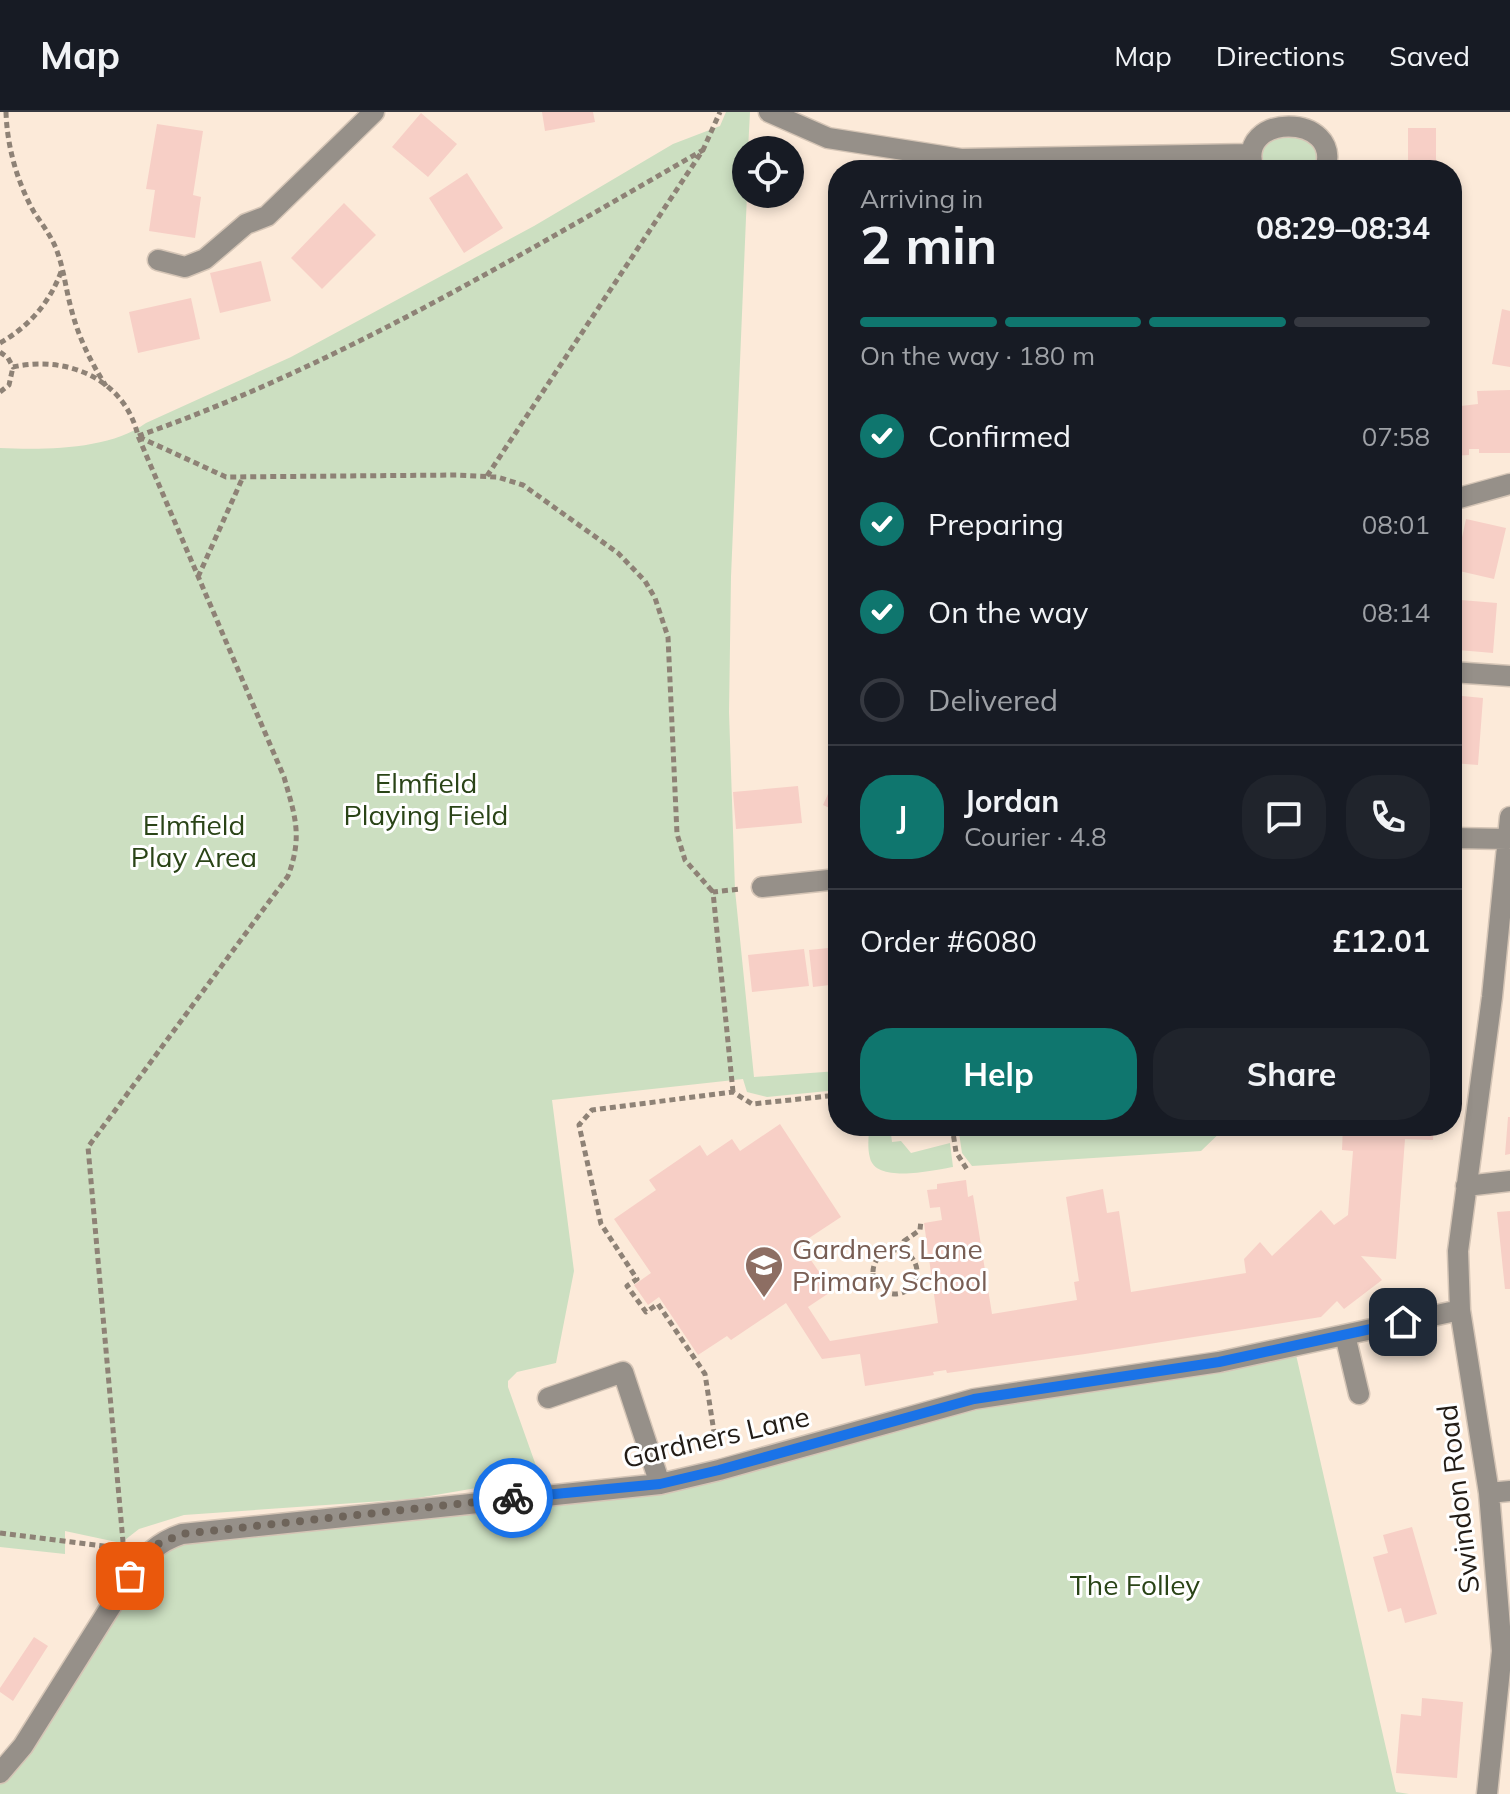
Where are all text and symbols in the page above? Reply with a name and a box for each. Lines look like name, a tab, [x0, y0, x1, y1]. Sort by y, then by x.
text: Map	[40, 31, 120, 79]
text: Map	[1114, 38, 1172, 73]
text: Directions	[1216, 38, 1345, 73]
text: Saved	[1389, 38, 1470, 73]
map controls	[732, 136, 804, 208]
button: locate	[732, 136, 804, 208]
text: Arriving in	[860, 182, 983, 215]
text: 08:29–08:34	[1256, 209, 1430, 247]
text: 2 min	[860, 212, 997, 277]
text: On the way · 180 m	[860, 339, 1095, 372]
icon: check	[860, 414, 904, 458]
text: Confirmed	[928, 417, 1071, 455]
text: 07:58	[1362, 420, 1430, 453]
icon: check	[860, 502, 904, 546]
text: Preparing	[928, 505, 1064, 543]
text: 08:01	[1362, 508, 1430, 541]
icon: check	[860, 590, 904, 634]
text: On the way	[928, 593, 1088, 631]
text: 08:14	[1362, 596, 1430, 629]
text: Delivered	[928, 681, 1058, 719]
park label: Elmfield Playing Field	[344, 765, 508, 832]
button: chat	[1242, 775, 1326, 859]
button: phone	[1346, 775, 1430, 859]
text: Jordan	[964, 782, 1059, 820]
text: J	[897, 798, 907, 836]
park label: Elmfield Play Area	[131, 807, 257, 874]
text: Courier · 4.8	[964, 820, 1107, 853]
text: Order #6080	[860, 922, 1037, 960]
text: £12.01	[1333, 922, 1430, 960]
button: Help	[860, 1028, 1137, 1120]
button: Share	[1153, 1028, 1430, 1120]
place label: Gardners Lane Primary School	[792, 1231, 988, 1298]
school or university icon: Gardners Lane Primary School	[743, 1244, 785, 1299]
pin	[1369, 1288, 1437, 1356]
icon: home	[1381, 1300, 1425, 1344]
street label: Gardners Lane	[619, 1398, 813, 1475]
street label: Swindon Road	[1429, 1403, 1486, 1595]
courier	[473, 1458, 553, 1538]
icon: bike	[491, 1476, 535, 1520]
pin	[96, 1542, 164, 1610]
icon: bag	[108, 1554, 152, 1598]
park label: The Folley	[1070, 1567, 1200, 1602]

